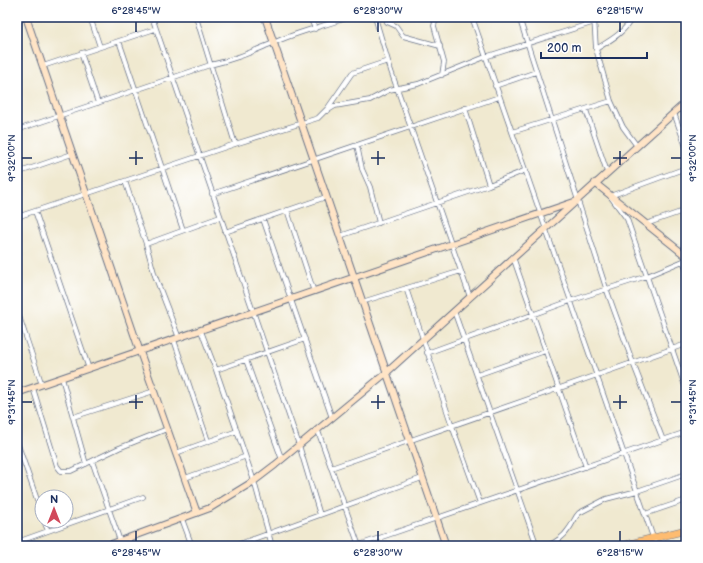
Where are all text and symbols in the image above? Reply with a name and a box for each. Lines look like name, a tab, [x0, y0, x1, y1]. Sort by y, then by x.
text: 6°28'45"W	[111, 5, 161, 17]
text: 6°28'30"W	[353, 5, 403, 17]
text: 6°28'15"W	[597, 5, 643, 17]
scale bar	[541, 34, 647, 60]
text: 200 m	[547, 41, 581, 56]
text: 9°32'00"N	[6, 134, 18, 182]
text: 9°32'00"N	[687, 134, 699, 182]
text: 9°31'45"N	[6, 379, 18, 425]
text: 9°31'45"N	[687, 379, 699, 425]
north arrow	[34, 489, 74, 529]
text: N	[50, 493, 58, 506]
text: 6°28'45"W	[111, 547, 161, 559]
text: 6°28'30"W	[353, 547, 403, 559]
text: 6°28'15"W	[597, 547, 643, 559]

